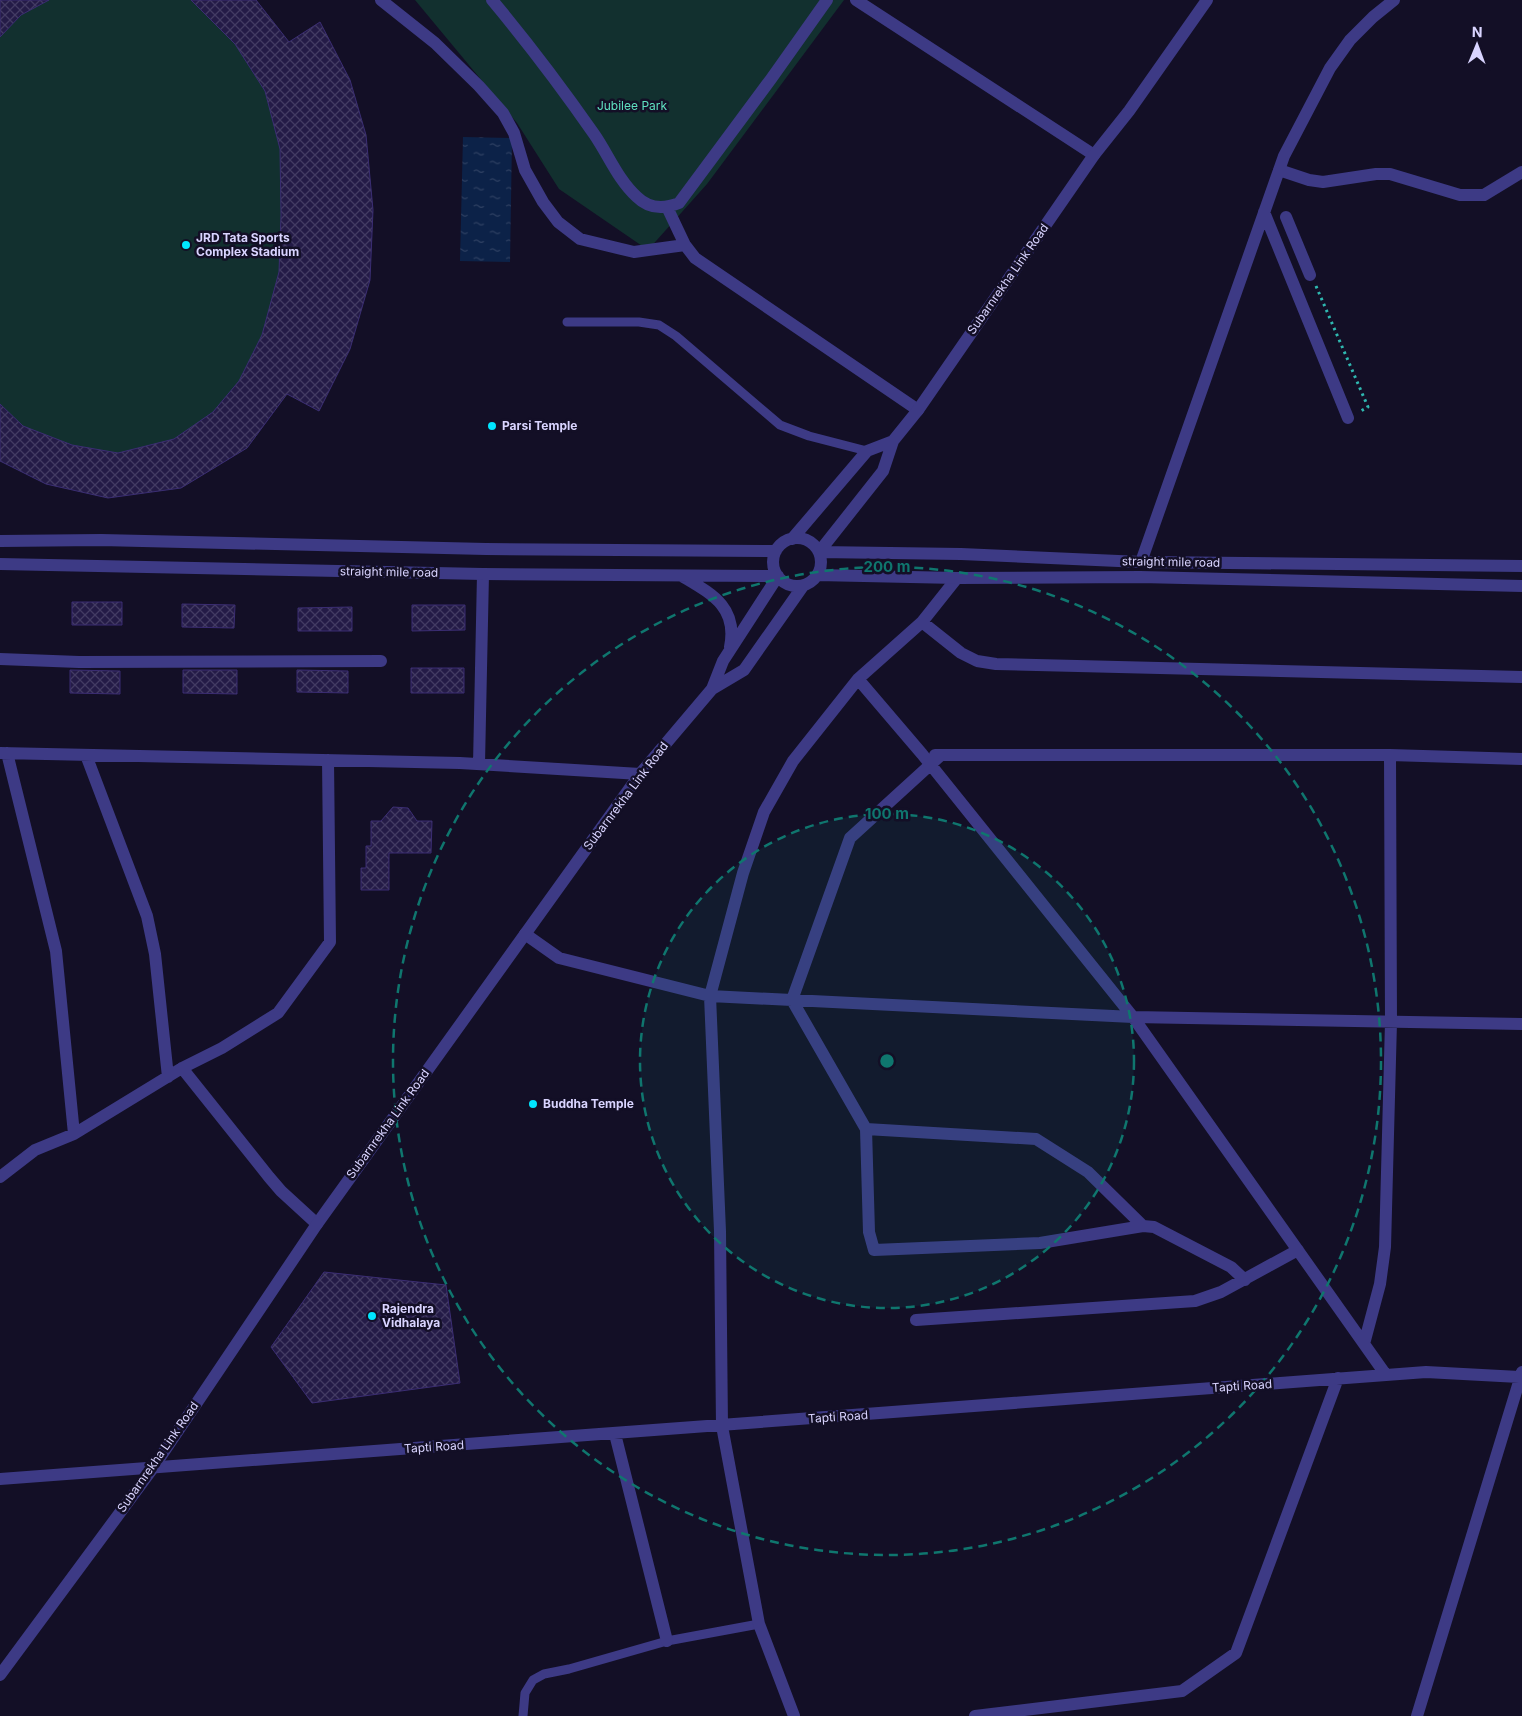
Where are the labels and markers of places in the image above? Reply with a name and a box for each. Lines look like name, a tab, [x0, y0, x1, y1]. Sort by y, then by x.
place label: JRD Tata Sports Complex Stadium	[196, 230, 299, 259]
marker: JRD Tata Sports Complex Stadium	[180, 239, 192, 251]
place label: Parsi Temple	[502, 418, 577, 433]
marker: Parsi Temple	[486, 420, 498, 432]
centre of rings	[878, 1052, 896, 1070]
place label: Buddha Temple	[543, 1096, 634, 1111]
marker: Buddha Temple	[527, 1098, 539, 1110]
place label: Rajendra Vidhalaya	[382, 1301, 440, 1330]
marker: Rajendra Vidhalaya	[366, 1310, 378, 1322]

